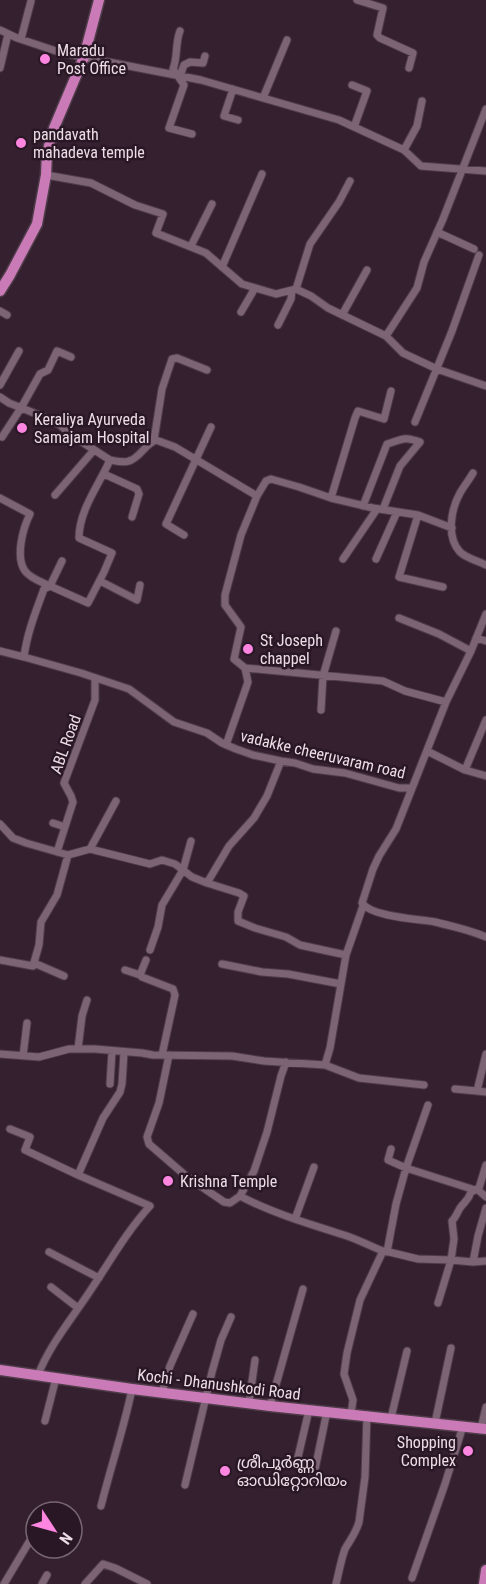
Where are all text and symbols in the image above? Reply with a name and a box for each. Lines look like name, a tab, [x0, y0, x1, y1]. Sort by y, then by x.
place label: Maradu Post Office	[57, 41, 126, 78]
marker: Maradu Post Office	[38, 52, 52, 66]
place label: pandavath mahadeva temple	[33, 125, 145, 162]
marker: pandavath mahadeva temple	[14, 136, 28, 150]
place label: Keraliya Ayurveda Samajam Hospital	[34, 410, 150, 447]
marker: Keraliya Ayurveda Samajam Hospital	[15, 421, 29, 435]
place label: St Joseph chappel	[260, 631, 323, 668]
marker: St Joseph chappel	[241, 642, 255, 656]
street label: ABL Road	[46, 712, 85, 776]
street label: vadakke cheeruvaram road	[238, 726, 407, 783]
place label: Krishna Temple	[180, 1172, 277, 1191]
marker: Krishna Temple	[161, 1174, 175, 1188]
street label: Kochi - Dhanushkodi Road	[136, 1365, 302, 1404]
place label: Shopping Complex	[397, 1433, 456, 1470]
marker: Shopping Complex	[461, 1444, 475, 1458]
place label: ശ്രീപൂർണ്ണ ഓഡിറ്റോറിയം	[237, 1453, 347, 1492]
marker: ശ്രീപൂർണ്ണ ഓഡിറ്റോറിയം	[218, 1464, 232, 1478]
north arrow	[24, 1500, 84, 1560]
text: N	[55, 1529, 76, 1548]

